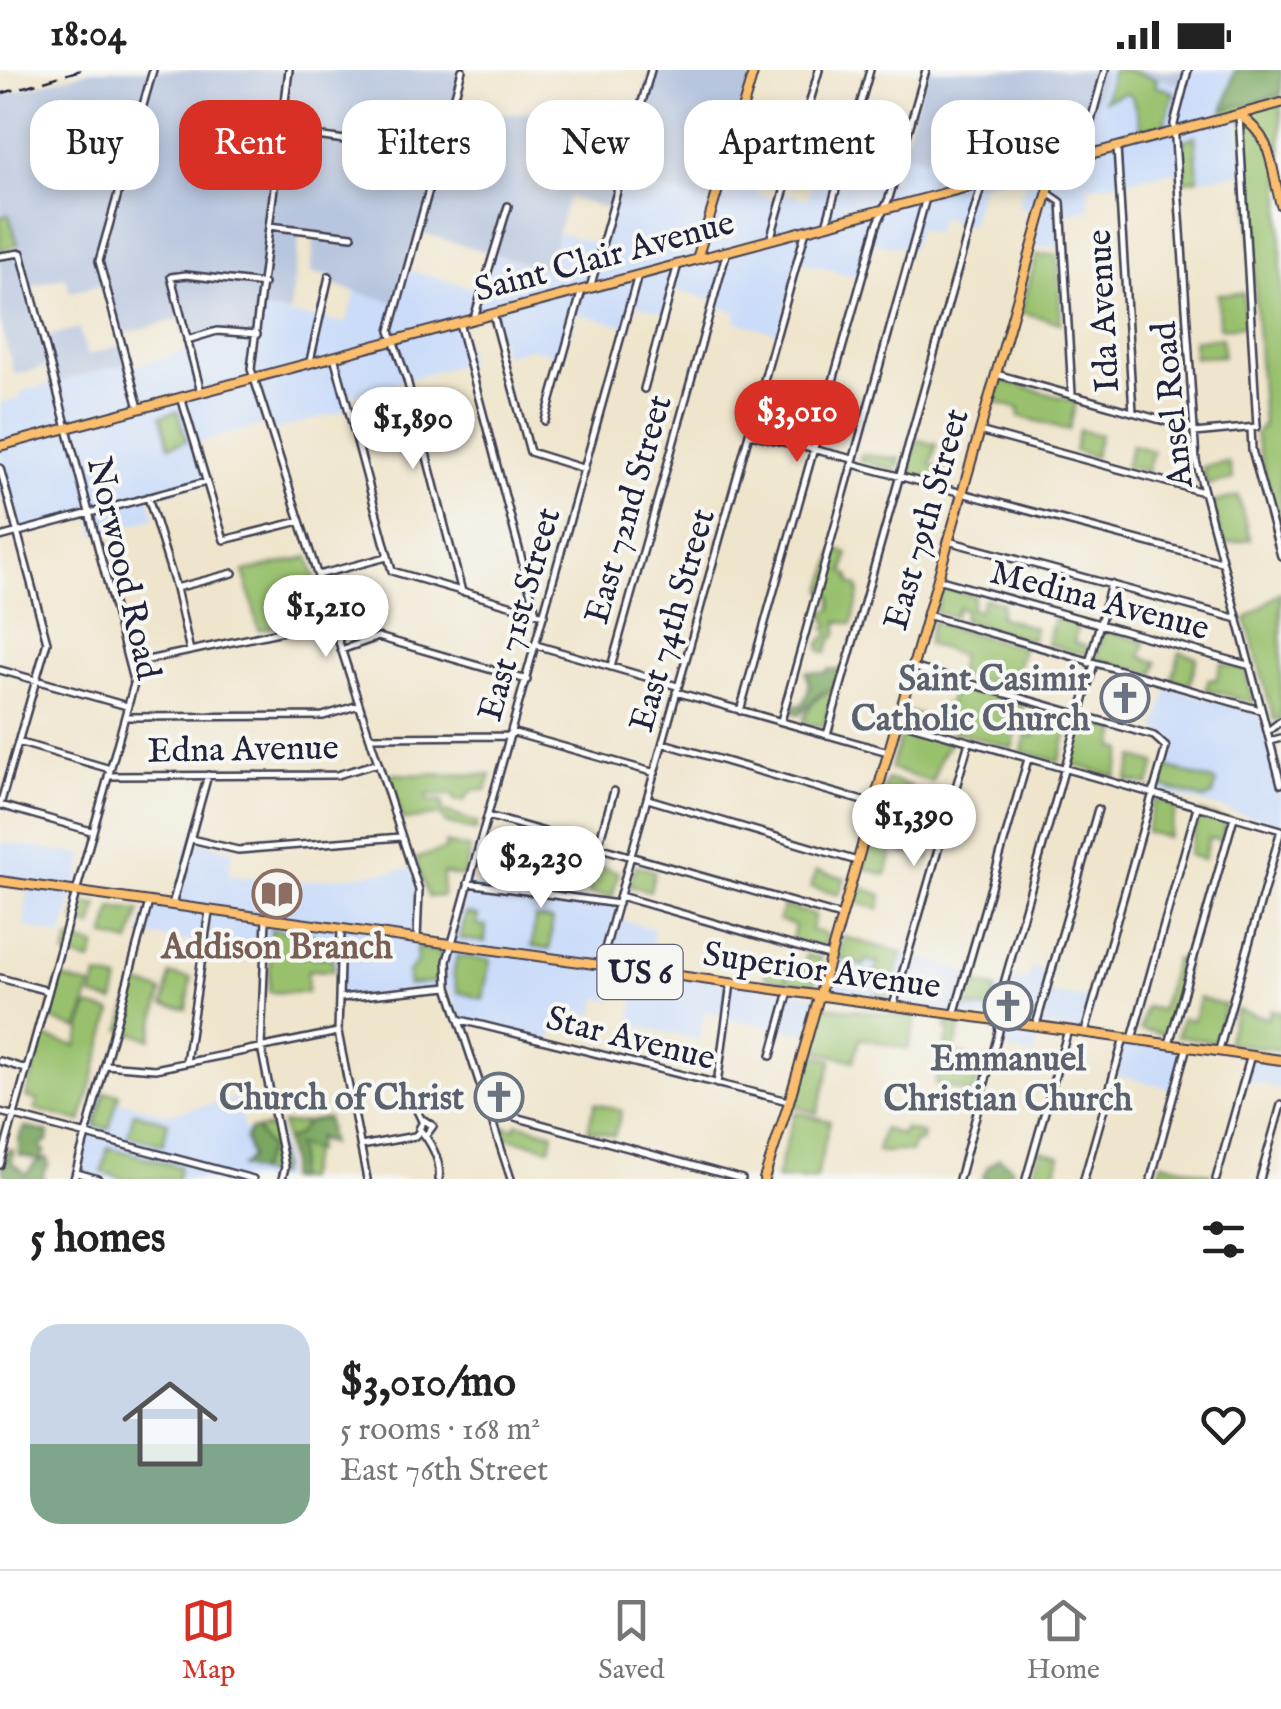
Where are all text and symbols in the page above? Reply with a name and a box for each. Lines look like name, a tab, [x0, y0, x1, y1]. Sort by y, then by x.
text: 18:04	[50, 11, 126, 59]
chip: Buy	[30, 100, 159, 190]
chip: Rent	[179, 100, 322, 190]
chip: Filters	[342, 100, 506, 190]
chip: New	[526, 100, 664, 190]
chip: Apartment	[684, 100, 911, 190]
chip: House	[931, 100, 1095, 190]
street label: Saint Clair Avenue	[470, 201, 740, 314]
street label: Ida Avenue	[1078, 228, 1131, 394]
street label: Ansel Road	[1142, 319, 1205, 491]
pin: $3,010	[716, 380, 878, 465]
pin: $1,890	[332, 387, 494, 472]
street label: East 72nd Street	[575, 390, 684, 629]
text: $3,010	[756, 392, 838, 433]
text: $1,890	[373, 399, 453, 440]
street label: East 79th Street	[874, 404, 980, 636]
street label: Norwood Road	[75, 453, 170, 684]
street label: East 71st Street	[469, 503, 572, 726]
street label: East 74th Street	[620, 504, 727, 737]
street label: Medina Avenue	[985, 551, 1214, 652]
pin: $1,210	[245, 575, 407, 660]
text: $1,210	[286, 587, 366, 628]
place label: Saint Casimir Catholic Church	[851, 658, 1090, 743]
church icon: Saint Casimir Catholic Church	[1099, 672, 1151, 724]
street label: Edna Avenue	[147, 726, 339, 775]
pin: $1,390	[833, 784, 995, 869]
text: $1,390	[874, 796, 954, 837]
pin: $2,230	[460, 826, 622, 911]
text: $2,230	[499, 838, 583, 879]
library icon: Addison Branch	[251, 868, 303, 920]
place label: Addison Branch	[159, 926, 393, 971]
street label: Superior Avenue	[700, 933, 943, 1010]
road number: US 6	[598, 945, 682, 999]
church icon: Emmanuel Christian Church	[982, 980, 1034, 1032]
street label: Star Avenue	[541, 997, 720, 1082]
place label: Emmanuel Christian Church	[883, 1038, 1133, 1123]
church icon: Church of Christ	[473, 1071, 525, 1123]
place label: Church of Christ	[219, 1077, 464, 1122]
icon: filters	[1196, 1212, 1251, 1267]
text: 5 homes	[30, 1213, 166, 1266]
text: $3,010/mo	[340, 1357, 516, 1410]
icon: home	[110, 1364, 230, 1484]
icon: heart	[1196, 1397, 1251, 1452]
text: 5 rooms · 168 m²	[340, 1410, 540, 1451]
text: East 76th Street	[340, 1451, 548, 1492]
tab: Map	[181, 1593, 236, 1688]
tab: Saved	[598, 1593, 665, 1688]
tab: Home	[1027, 1593, 1100, 1688]

